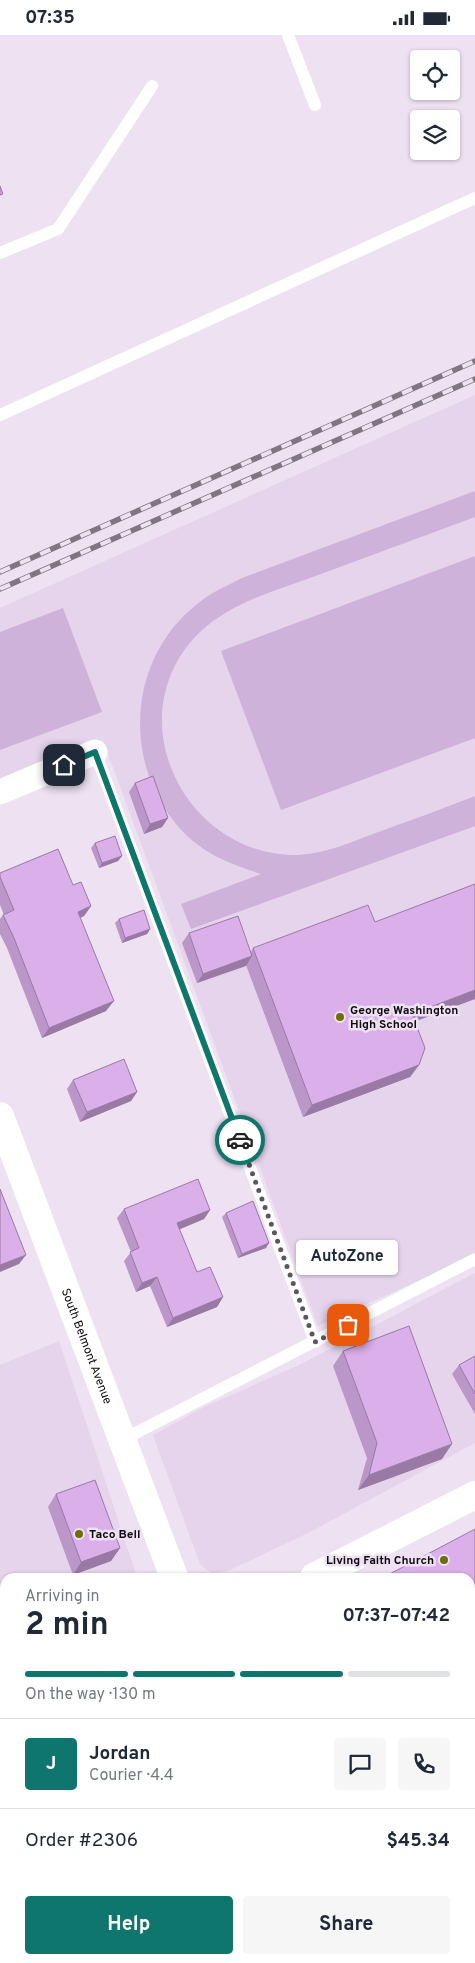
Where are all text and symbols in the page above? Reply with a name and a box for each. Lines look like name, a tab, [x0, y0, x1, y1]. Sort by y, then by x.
text: 07:35	[25, 6, 75, 30]
map controls	[410, 50, 460, 160]
button: locate	[410, 50, 460, 100]
button: layers	[410, 110, 460, 160]
pin	[43, 744, 85, 786]
icon: home	[50, 751, 78, 779]
place label: George Washington High School	[350, 1003, 458, 1033]
marker: George Washington High School	[334, 1011, 346, 1023]
courier	[215, 1115, 265, 1165]
icon: car	[226, 1126, 254, 1154]
callout: AutoZone	[297, 1240, 399, 1275]
text: AutoZone	[310, 1247, 384, 1267]
street label: South Belmont Avenue	[57, 1286, 115, 1407]
pin	[327, 1304, 369, 1346]
icon: bag	[334, 1311, 362, 1339]
place label: Taco Bell	[89, 1527, 140, 1543]
marker: Taco Bell	[73, 1528, 85, 1540]
place label: Living Faith Church	[326, 1553, 434, 1569]
marker: Living Faith Church	[438, 1554, 450, 1566]
text: Arriving in	[25, 1587, 100, 1607]
text: 07:37–07:42	[342, 1604, 450, 1628]
text: 2 min	[25, 1606, 109, 1646]
text: On the way · 130 m	[25, 1685, 156, 1705]
button: chat	[334, 1738, 386, 1790]
button: phone	[398, 1738, 450, 1790]
text: Jordan	[89, 1742, 151, 1766]
text: J	[46, 1752, 56, 1776]
text: Courier · 4.4	[89, 1766, 174, 1786]
text: Order #2306	[25, 1829, 138, 1853]
text: $45.34	[387, 1829, 450, 1853]
button: Help	[25, 1896, 233, 1954]
button: Share	[243, 1896, 450, 1954]

